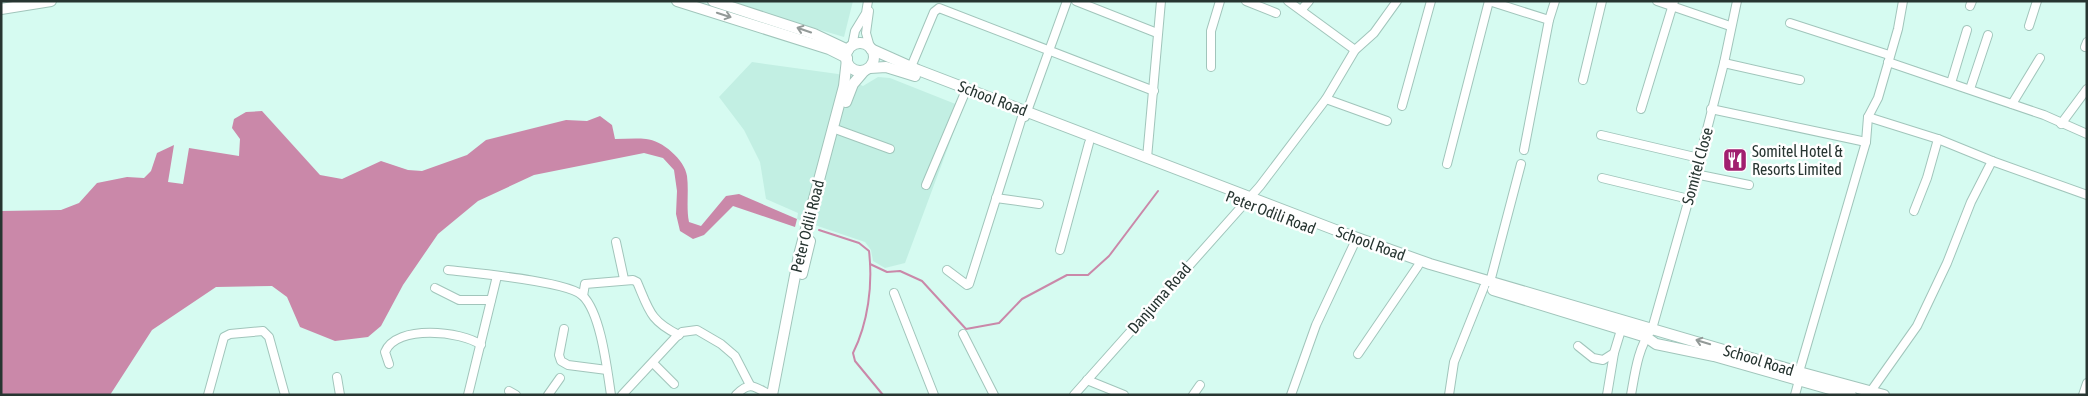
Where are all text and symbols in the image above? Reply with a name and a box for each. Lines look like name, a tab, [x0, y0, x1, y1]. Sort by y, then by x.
one-way arrow	[716, 11, 731, 20]
one-way arrow	[797, 25, 812, 34]
street label: School Road	[956, 77, 1030, 119]
street label: Somitel Close	[1678, 125, 1716, 207]
place label: Somitel Hotel & Resorts Limited	[1752, 142, 1844, 178]
restaurant icon: Somitel Hotel & Resorts Limited	[1722, 147, 1748, 173]
street label: Peter Odili Road	[787, 178, 827, 274]
street label: Peter Odili Road	[1224, 187, 1318, 237]
street label: School Road	[1334, 222, 1408, 264]
street label: Danjuma Road	[1124, 259, 1195, 337]
one-way arrow	[1696, 337, 1712, 347]
street label: School Road	[1722, 341, 1796, 379]

